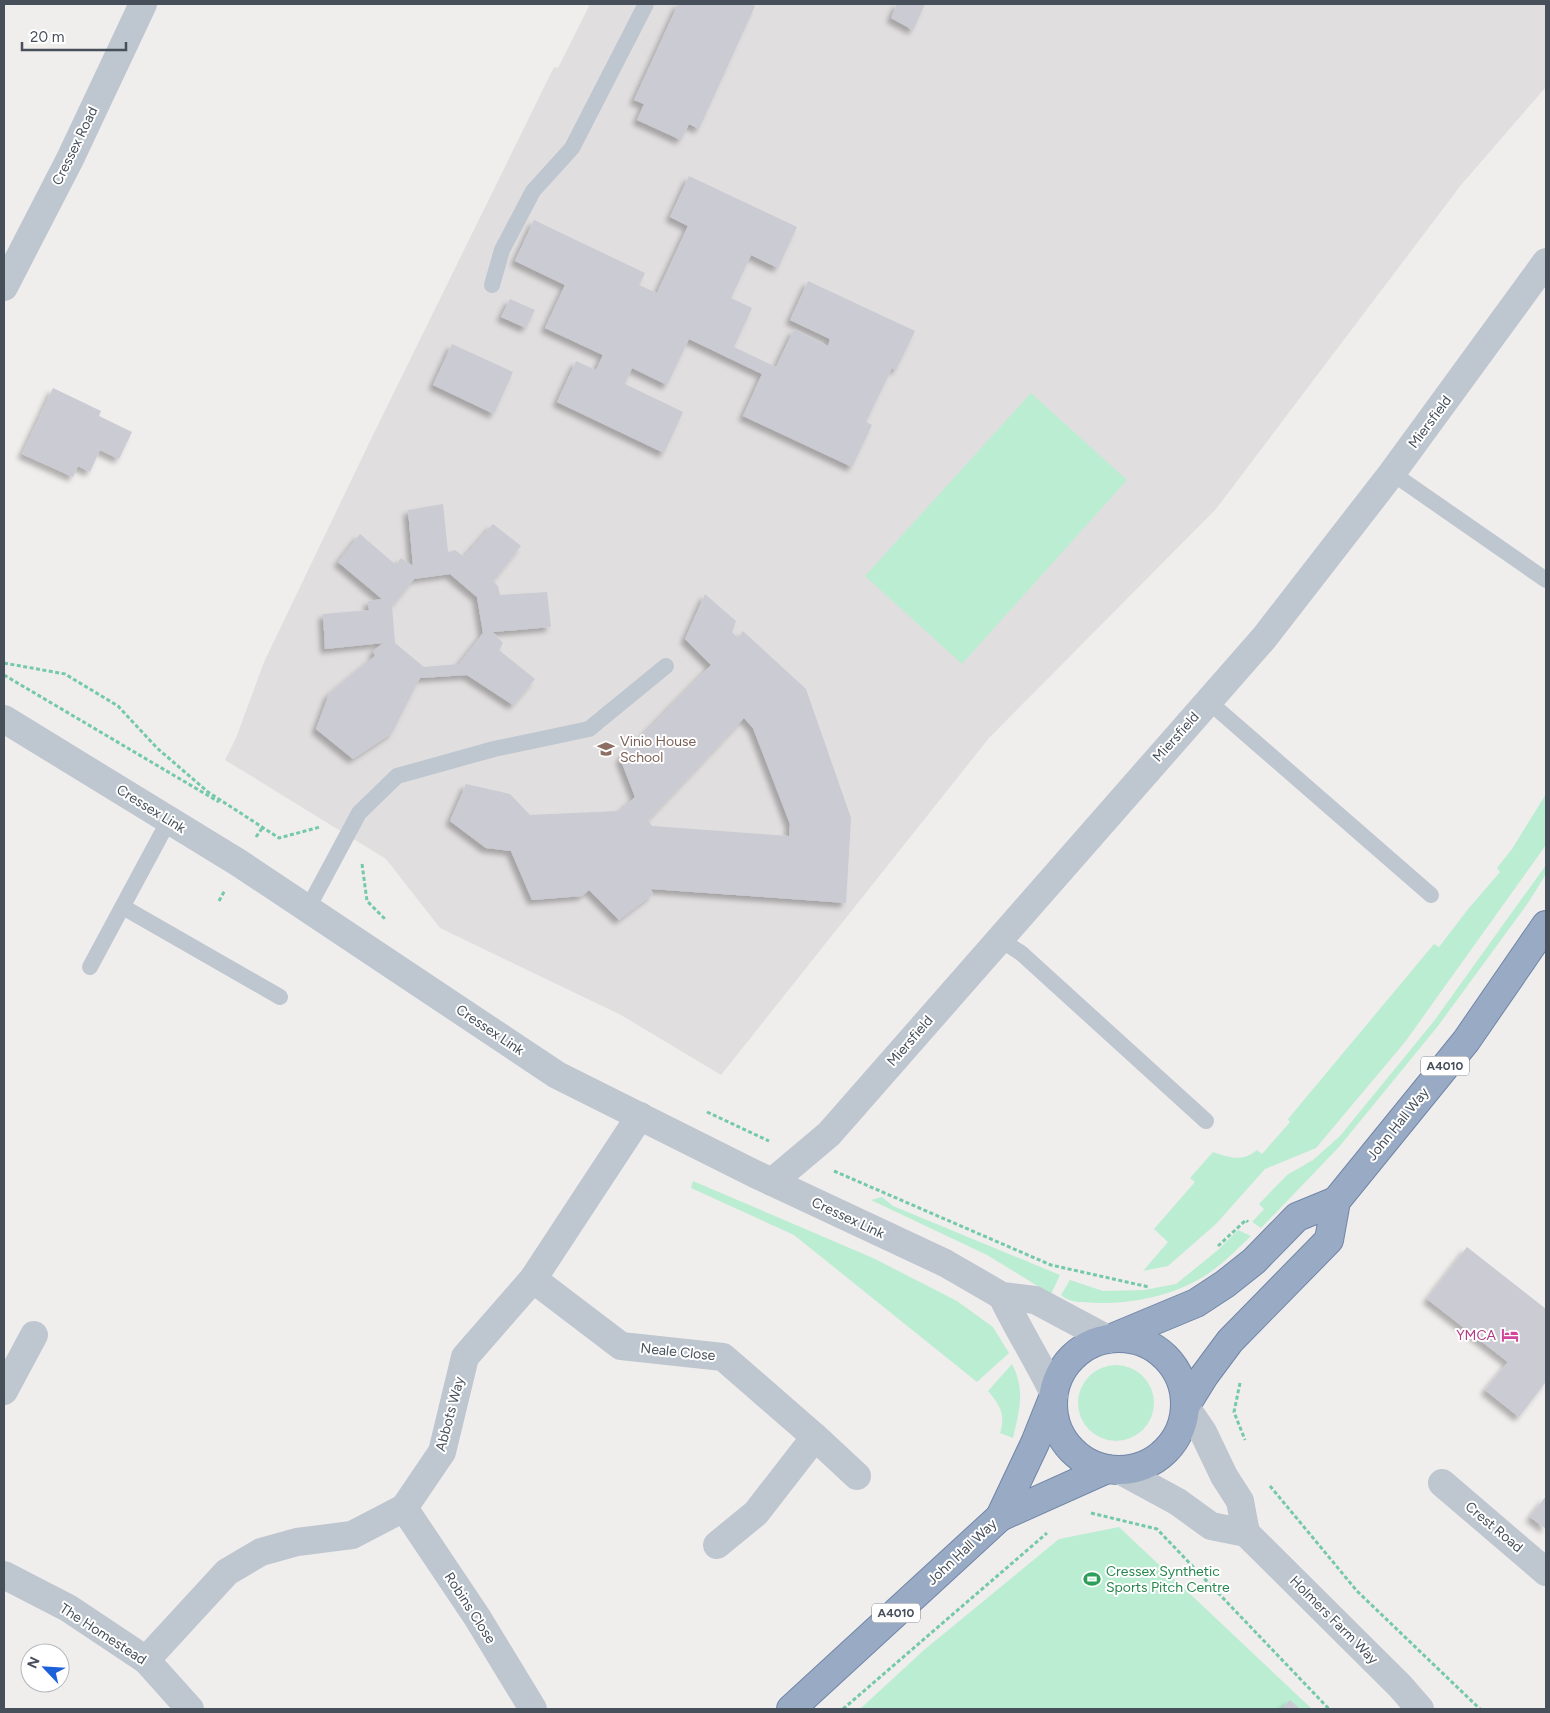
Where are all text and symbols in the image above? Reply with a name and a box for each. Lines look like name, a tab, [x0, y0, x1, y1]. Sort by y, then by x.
scale bar	[22, 20, 126, 52]
text: 20 m	[30, 28, 64, 46]
street label: Cressex Road	[49, 104, 101, 188]
street label: Miersfield	[1405, 392, 1455, 452]
street label: Miersfield	[1149, 709, 1203, 765]
place label: Vinio House School	[620, 733, 697, 766]
school or university icon: Vinio House School	[596, 739, 616, 759]
street label: Cressex Link	[113, 781, 189, 837]
street label: Cressex Link	[453, 1001, 527, 1059]
street label: Miersfield	[883, 1012, 937, 1070]
road number: A4010	[1421, 1056, 1469, 1076]
street label: John Hall Way	[1363, 1084, 1433, 1164]
street label: Cressex Link	[809, 1194, 887, 1242]
hotel icon: YMCA	[1500, 1325, 1520, 1345]
place label: YMCA	[1456, 1327, 1497, 1344]
street label: Neale Close	[640, 1340, 717, 1364]
street label: Abbots Way	[432, 1374, 468, 1453]
street label: Crest Road	[1462, 1498, 1526, 1556]
street label: John Hall Way	[924, 1515, 1001, 1589]
place label: Cressex Synthetic Sports Pitch Centre	[1106, 1563, 1230, 1596]
street label: Robins Close	[441, 1569, 500, 1647]
sports icon: Cressex Synthetic Sports Pitch Centre	[1082, 1569, 1102, 1589]
street label: Holmers Farm Way	[1286, 1572, 1382, 1668]
street label: The Homestead	[57, 1600, 149, 1668]
road number: A4010	[872, 1604, 920, 1622]
north arrow	[20, 1643, 70, 1693]
text: N	[24, 1654, 44, 1671]

